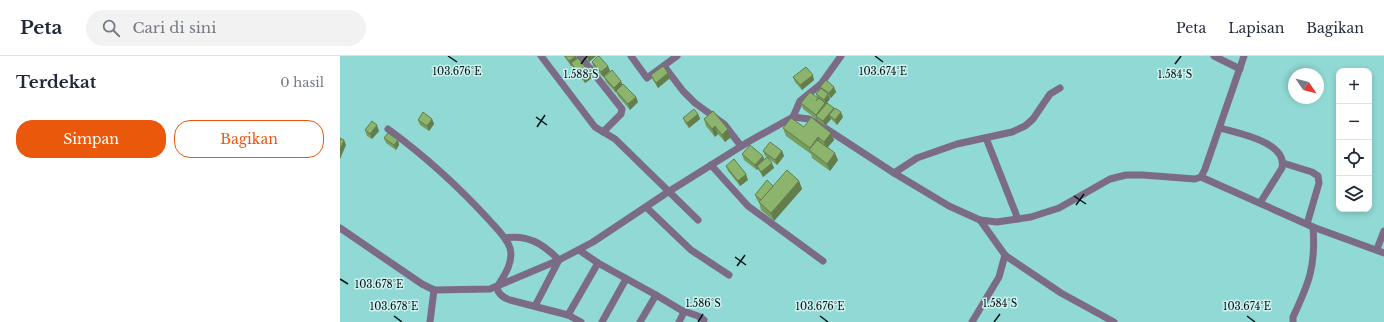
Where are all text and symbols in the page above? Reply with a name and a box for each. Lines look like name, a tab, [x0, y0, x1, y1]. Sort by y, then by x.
search box	[86, 10, 366, 46]
text: Peta	[20, 16, 62, 39]
icon: search	[100, 17, 122, 39]
text: Cari di sini	[132, 18, 216, 37]
text: Peta	[1176, 19, 1206, 37]
text: Lapisan	[1228, 19, 1284, 37]
text: Bagikan	[1306, 19, 1364, 37]
text: 103.676°E	[433, 65, 481, 78]
text: 103.674°E	[859, 65, 907, 78]
text: 1.588°S	[564, 68, 598, 81]
text: 1.584°S	[1158, 68, 1192, 81]
north arrow	[1288, 68, 1324, 104]
map controls	[1336, 68, 1372, 212]
button: +	[1336, 68, 1372, 104]
text: Terdekat	[16, 72, 96, 93]
text: 0 hasil	[280, 74, 324, 91]
button: −	[1336, 104, 1372, 140]
button: Simpan	[16, 120, 166, 158]
button: Bagikan	[174, 120, 324, 158]
button: locate	[1336, 140, 1372, 176]
button: layers	[1336, 176, 1372, 212]
text: 103.678°E	[355, 278, 403, 291]
text: 1.586°S	[685, 297, 721, 310]
text: 1.584°S	[983, 297, 1017, 310]
text: 103.678°E	[370, 300, 418, 313]
text: 103.676°E	[796, 300, 844, 313]
text: 103.674°E	[1223, 300, 1271, 313]

